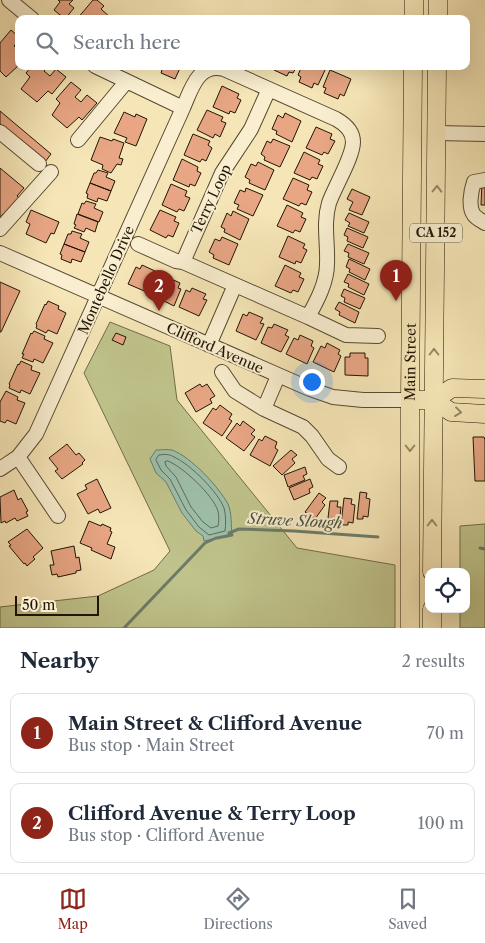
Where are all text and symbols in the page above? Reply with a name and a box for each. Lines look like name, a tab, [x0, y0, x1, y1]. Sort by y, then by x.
search box	[15, 15, 470, 70]
icon: search	[33, 29, 61, 57]
text: Search here	[73, 31, 181, 54]
street label: Terry Loop	[187, 161, 235, 237]
one-way arrow	[431, 185, 442, 193]
street label: Montebello Drive	[74, 223, 138, 337]
road number: CA 152	[410, 224, 462, 242]
pin: 1	[380, 260, 412, 301]
pin: 2	[143, 270, 175, 311]
street label: Clifford Avenue	[164, 319, 267, 378]
street label: Main Street	[401, 323, 420, 401]
one-way arrow	[429, 347, 439, 355]
your location	[299, 369, 325, 395]
one-way arrow	[455, 406, 463, 417]
one-way arrow	[405, 445, 415, 453]
water label: Struve Slough	[246, 508, 343, 532]
one-way arrow	[427, 519, 437, 526]
map controls	[425, 568, 470, 613]
button: locate	[425, 568, 470, 613]
scale bar	[15, 593, 99, 616]
text: 50 m	[22, 596, 55, 614]
text: Nearby	[20, 648, 99, 673]
text: 2 results	[402, 651, 465, 671]
text: Main Street & Clifford Avenue	[68, 712, 362, 735]
text: 1	[33, 723, 41, 743]
text: 70 m	[427, 723, 464, 743]
text: Bus stop · Main Street	[68, 735, 234, 755]
text: Clifford Avenue & Terry Loop	[68, 802, 356, 825]
text: 2	[32, 813, 42, 833]
text: 100 m	[418, 813, 464, 833]
text: Bus stop · Clifford Avenue	[68, 825, 265, 845]
tab: Map	[58, 885, 88, 933]
tab: Directions	[203, 885, 273, 933]
tab: Saved	[388, 885, 427, 933]

